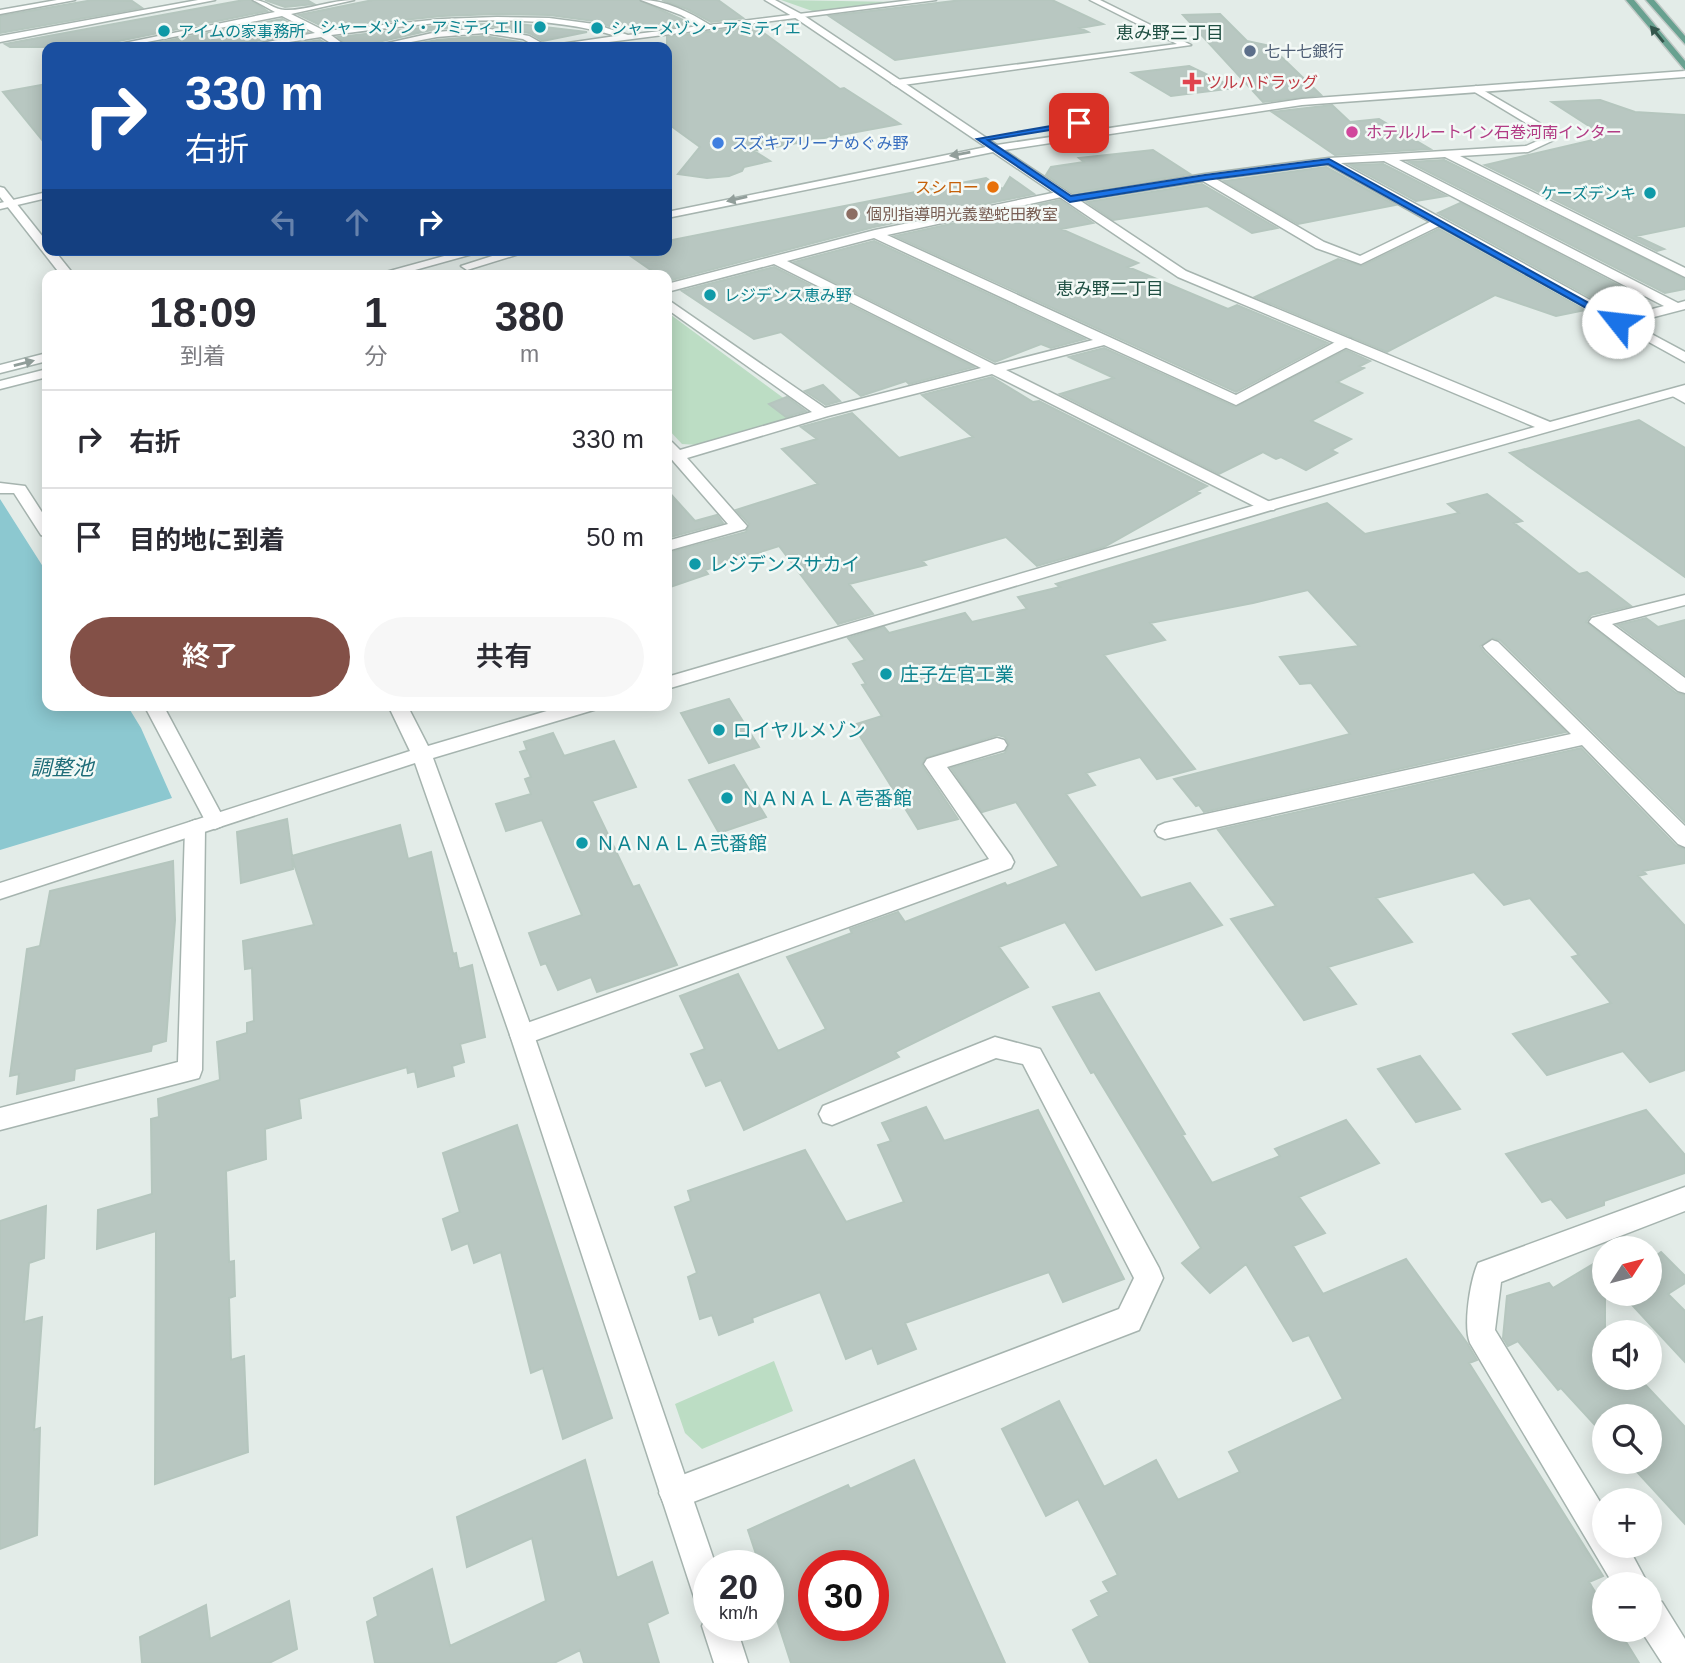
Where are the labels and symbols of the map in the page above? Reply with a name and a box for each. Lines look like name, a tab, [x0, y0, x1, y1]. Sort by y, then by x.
place label: シャーメゾン・アミティエⅡ	[320, 19, 526, 36]
marker: シャーメゾン・アミティエⅡ	[532, 19, 548, 35]
marker: シャーメゾン・アミティエ	[589, 20, 605, 36]
place label: シャーメゾン・アミティエ	[611, 20, 801, 37]
marker: アイムの家事務所	[156, 23, 172, 39]
place label: アイムの家事務所	[178, 23, 305, 40]
district label: 恵み野三丁目	[1116, 23, 1224, 43]
one-way arrow	[1650, 26, 1665, 43]
marker: 七十七銀行	[1242, 43, 1258, 59]
place label: 七十七銀行	[1264, 43, 1344, 60]
marker: ツルハドラッグ	[1184, 74, 1200, 90]
place label: ツルハドラッグ	[1206, 74, 1318, 91]
pin	[1049, 93, 1109, 153]
marker: ホテルルートイン石巻河南インター	[1344, 124, 1360, 140]
place label: ホテルルートイン石巻河南インター	[1366, 124, 1622, 141]
marker: スズキアリーナめぐみ野	[710, 135, 726, 151]
place label: スズキアリーナめぐみ野	[732, 135, 908, 152]
one-way arrow	[949, 149, 971, 160]
place label: スシロー	[915, 179, 979, 196]
marker: スシロー	[985, 179, 1001, 195]
place label: ケーズデンキ	[1541, 185, 1636, 202]
marker: ケーズデンキ	[1642, 185, 1658, 201]
one-way arrow	[726, 194, 748, 205]
marker: 個別指導明光義塾蛇田教室	[844, 206, 860, 222]
place label: 個別指導明光義塾蛇田教室	[866, 206, 1058, 223]
district label: 恵み野二丁目	[1056, 279, 1164, 299]
position arrow	[1581, 285, 1655, 359]
marker: レジデンス恵み野	[702, 287, 718, 303]
place label: レジデンス恵み野	[724, 287, 852, 304]
one-way arrow	[13, 357, 35, 368]
place label: レジデンスサカイ	[709, 554, 861, 575]
marker: レジデンスサカイ	[687, 556, 703, 572]
place label: 庄子左官工業	[900, 664, 1014, 685]
marker: 庄子左官工業	[878, 666, 894, 682]
place label: ロイヤルメゾン	[733, 720, 865, 741]
marker: ロイヤルメゾン	[711, 722, 727, 738]
water label: 調整池	[31, 756, 95, 779]
place label: ＮＡＮＡＬＡ壱番館	[741, 788, 912, 809]
marker: ＮＡＮＡＬＡ壱番館	[719, 790, 735, 806]
place label: ＮＡＮＡＬＡ弐番館	[596, 833, 767, 854]
marker: ＮＡＮＡＬＡ弐番館	[574, 835, 590, 851]
north arrow	[1592, 1236, 1662, 1306]
speed limit sign: 30	[798, 1550, 889, 1641]

